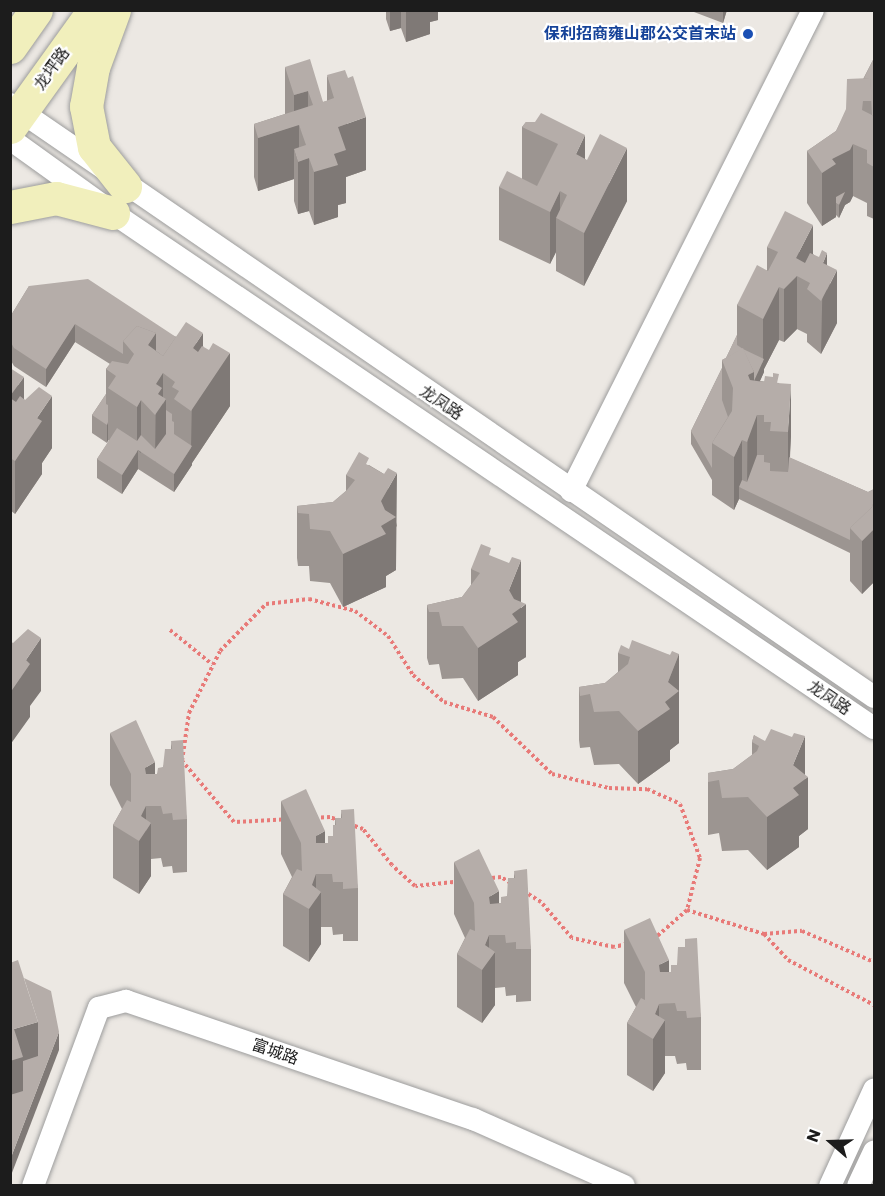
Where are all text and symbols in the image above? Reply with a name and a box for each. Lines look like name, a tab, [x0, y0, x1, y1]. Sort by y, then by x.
place label: 保利招商雍山郡公交首末站	[544, 24, 736, 44]
marker: 保利招商雍山郡公交首末站	[741, 27, 755, 41]
street label: 龙坪路	[30, 44, 74, 94]
street label: 龙凤路	[416, 382, 466, 424]
street label: 龙凤路	[804, 677, 854, 719]
street label: 富城路	[249, 1035, 301, 1069]
north arrow	[801, 1112, 861, 1172]
text: N	[801, 1126, 826, 1145]

